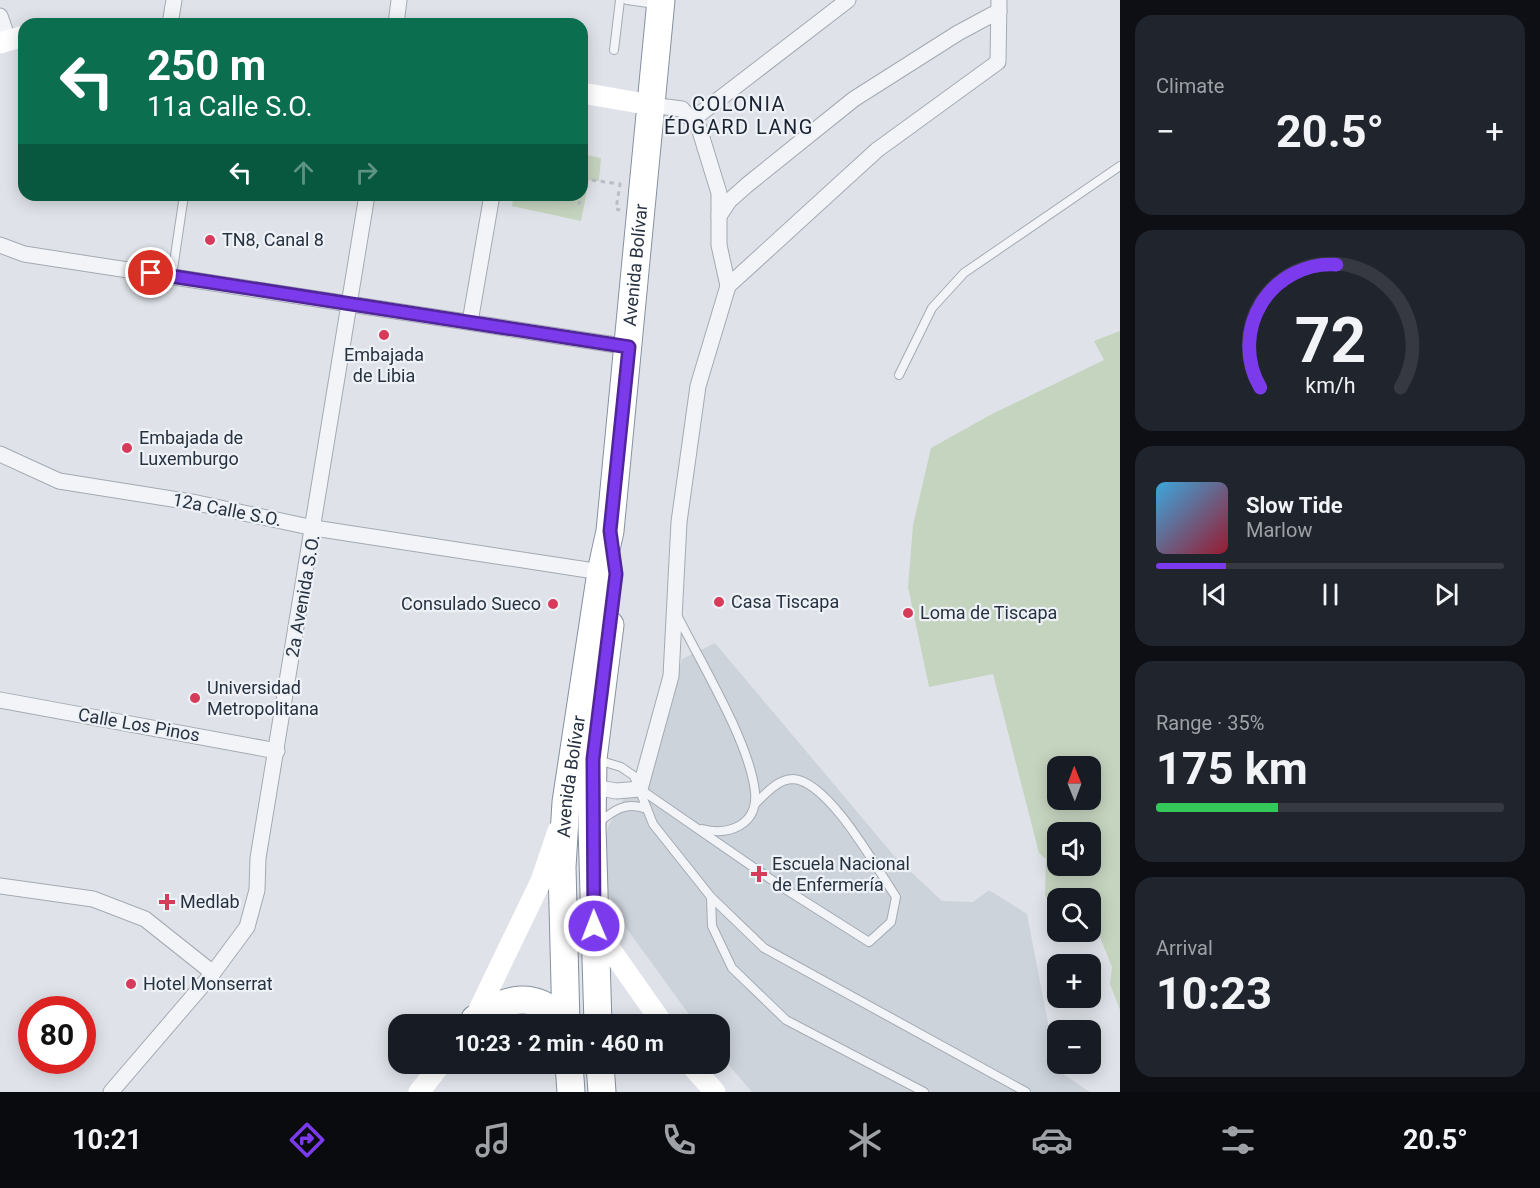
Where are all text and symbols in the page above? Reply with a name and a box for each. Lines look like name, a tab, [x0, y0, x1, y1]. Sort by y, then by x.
text: 250 m	[147, 41, 266, 90]
icon: left	[48, 42, 126, 120]
text: Climate	[1156, 74, 1224, 98]
text: 11a Calle S.O.	[147, 91, 313, 123]
district label: COLONIA ÉDGARD LANG	[664, 92, 814, 139]
text: 20.5°	[1276, 105, 1384, 158]
text: −	[1156, 112, 1175, 151]
text: +	[1485, 112, 1504, 151]
icon: left	[224, 156, 257, 189]
icon: ahead	[287, 156, 320, 189]
icon: right	[350, 156, 383, 189]
street label: Avenida Bolívar	[619, 203, 651, 327]
place label: TN8, Canal 8	[222, 229, 324, 250]
marker: TN8, Canal 8	[203, 233, 217, 247]
pin	[125, 247, 176, 298]
icon: arrive	[134, 256, 167, 289]
text: 72	[1294, 304, 1366, 377]
marker: Embajada de Libia	[377, 328, 391, 342]
place label: Embajada de Libia	[344, 344, 424, 386]
text: km/h	[1305, 373, 1355, 398]
place label: Embajada de Luxemburgo	[139, 427, 243, 469]
marker: Embajada de Luxemburgo	[120, 441, 134, 455]
street label: 12a Calle S.O.	[171, 489, 283, 530]
text: Slow Tide	[1246, 493, 1343, 518]
text: Marlow	[1246, 518, 1312, 542]
street label: 2a Avenida S.O.	[281, 533, 324, 659]
icon: previous	[1198, 578, 1231, 611]
icon: pause	[1314, 578, 1347, 611]
icon: next	[1430, 578, 1463, 611]
place label: Casa Tiscapa	[731, 591, 839, 612]
place label: Consulado Sueco	[401, 593, 541, 614]
marker: Casa Tiscapa	[712, 595, 726, 609]
marker: Consulado Sueco	[546, 597, 560, 611]
place label: Loma de Tiscapa	[920, 602, 1057, 623]
marker: Loma de Tiscapa	[901, 606, 915, 620]
place label: Universidad Metropolitana	[207, 677, 319, 719]
marker: Universidad Metropolitana	[188, 691, 202, 705]
street label: Calle Los Pinos	[77, 703, 202, 746]
text: Range · 35%	[1156, 711, 1264, 735]
street label: Avenida Bolívar	[553, 714, 589, 838]
text: 175 km	[1156, 742, 1308, 795]
north arrow	[1047, 756, 1101, 810]
map controls	[1047, 756, 1101, 1074]
button: sound	[1047, 822, 1101, 876]
place label: Escuela Nacional de Enfermería	[772, 853, 910, 895]
marker: Escuela Nacional de Enfermería	[750, 865, 768, 883]
button: search	[1047, 888, 1101, 942]
place label: Medlab	[180, 891, 240, 912]
marker: Medlab	[158, 893, 176, 911]
position arrow	[562, 894, 626, 958]
text: Arrival	[1156, 936, 1213, 960]
button: +	[1047, 954, 1101, 1008]
text: 10:23	[1156, 967, 1272, 1020]
place label: Hotel Monserrat	[143, 973, 273, 994]
marker: Hotel Monserrat	[124, 977, 138, 991]
speed limit sign: 80	[18, 996, 96, 1074]
button: −	[1047, 1020, 1101, 1074]
text: 10:23 · 2 min · 460 m	[454, 1031, 664, 1056]
icon: directions	[286, 1119, 328, 1161]
icon: music	[472, 1119, 514, 1161]
icon: phone	[658, 1119, 700, 1161]
icon: climate	[844, 1119, 886, 1161]
icon: car	[1031, 1119, 1073, 1161]
icon: filters	[1217, 1119, 1259, 1161]
text: 10:21	[72, 1124, 142, 1156]
text: 20.5°	[1403, 1124, 1468, 1156]

